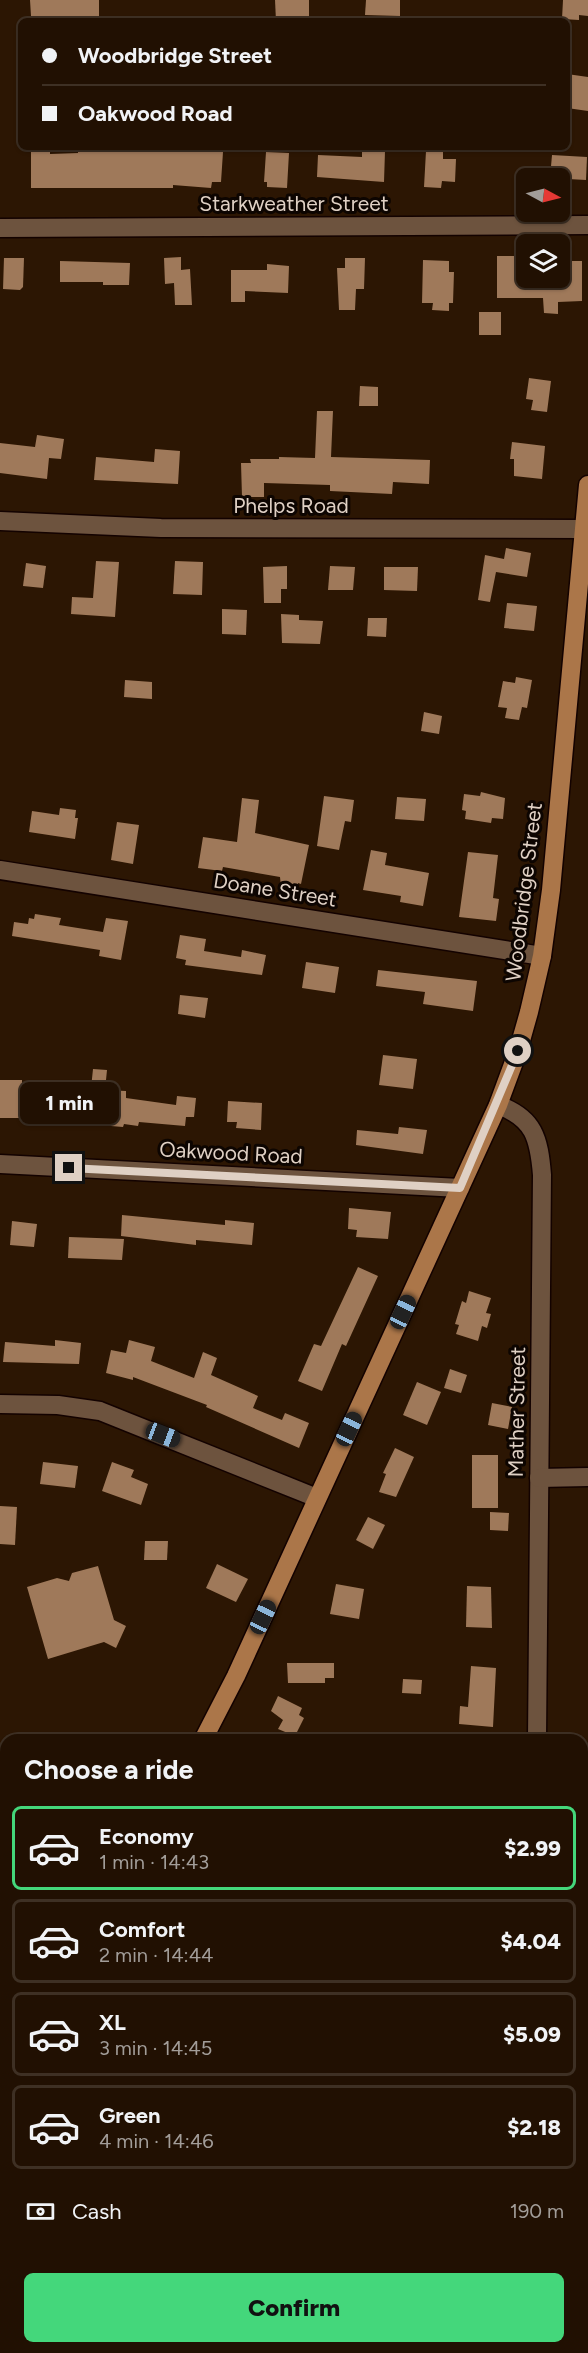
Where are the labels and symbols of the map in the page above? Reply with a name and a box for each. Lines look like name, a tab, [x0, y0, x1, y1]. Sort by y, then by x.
north arrow	[516, 168, 570, 222]
street label: Starkweather Street	[199, 191, 389, 216]
street label: Phelps Road	[233, 493, 349, 518]
street label: Woodbridge Street	[500, 801, 547, 983]
street label: Doane Street	[212, 867, 339, 912]
route start	[504, 1037, 531, 1064]
callout: 1 min	[20, 1081, 118, 1123]
street label: Oakwood Road	[159, 1136, 303, 1169]
route end	[55, 1154, 82, 1181]
car	[387, 1292, 419, 1332]
street label: Mather Street	[503, 1346, 530, 1478]
car	[333, 1409, 365, 1449]
car	[143, 1420, 183, 1450]
car	[247, 1597, 279, 1637]

